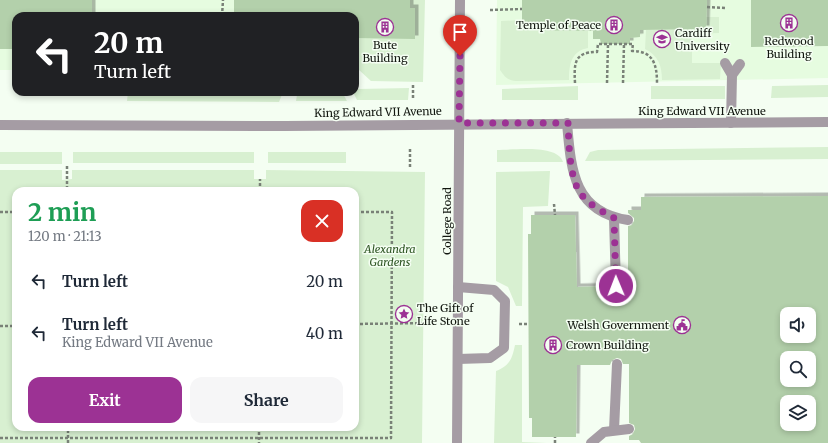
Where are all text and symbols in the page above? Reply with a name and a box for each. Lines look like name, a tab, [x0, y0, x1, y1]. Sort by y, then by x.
building icon: Redwood Building	[779, 13, 799, 33]
pin	[443, 15, 477, 56]
building icon: Temple of Peace	[604, 15, 624, 35]
building icon: Bute Building	[375, 17, 395, 37]
place label: Temple of Peace	[516, 18, 601, 32]
icon: arrive	[449, 21, 471, 43]
text: 20 m	[94, 25, 163, 61]
place label: Cardiff University	[675, 26, 730, 53]
icon: left	[28, 28, 80, 80]
school or university icon: Cardiff University	[652, 29, 672, 49]
place label: Redwood Building	[764, 34, 814, 61]
place label: Bute Building	[362, 38, 408, 65]
text: Turn left	[94, 60, 171, 83]
street label: King Edward VII Avenue	[314, 104, 442, 120]
street label: King Edward VII Avenue	[638, 104, 766, 118]
street label: College Road	[440, 187, 454, 255]
text: 2 min	[28, 197, 96, 228]
button: close	[301, 200, 343, 242]
text: 120 m · 21:13	[28, 228, 102, 245]
park label: Alexandra Gardens	[363, 242, 416, 269]
position arrow	[595, 265, 637, 307]
icon: left	[28, 270, 50, 292]
text: Turn left	[62, 272, 128, 291]
text: 20 m	[306, 272, 343, 291]
place label: The Gift of Life Stone	[417, 301, 474, 328]
place icon: The Gift of Life Stone	[394, 304, 414, 324]
map controls	[780, 307, 816, 431]
button: sound	[780, 307, 816, 343]
text: Turn left	[62, 315, 128, 334]
public building icon: Welsh Government	[672, 315, 692, 335]
place label: Welsh Government	[567, 318, 670, 332]
icon: left	[28, 322, 50, 344]
text: 40 m	[306, 324, 343, 343]
text: King Edward VII Avenue	[62, 334, 213, 351]
building icon: Crown Building	[543, 335, 563, 355]
place label: Crown Building	[566, 338, 649, 352]
button: search	[780, 351, 816, 387]
button: Exit	[28, 377, 182, 423]
button: Share	[190, 377, 343, 423]
button: layers	[780, 395, 816, 431]

